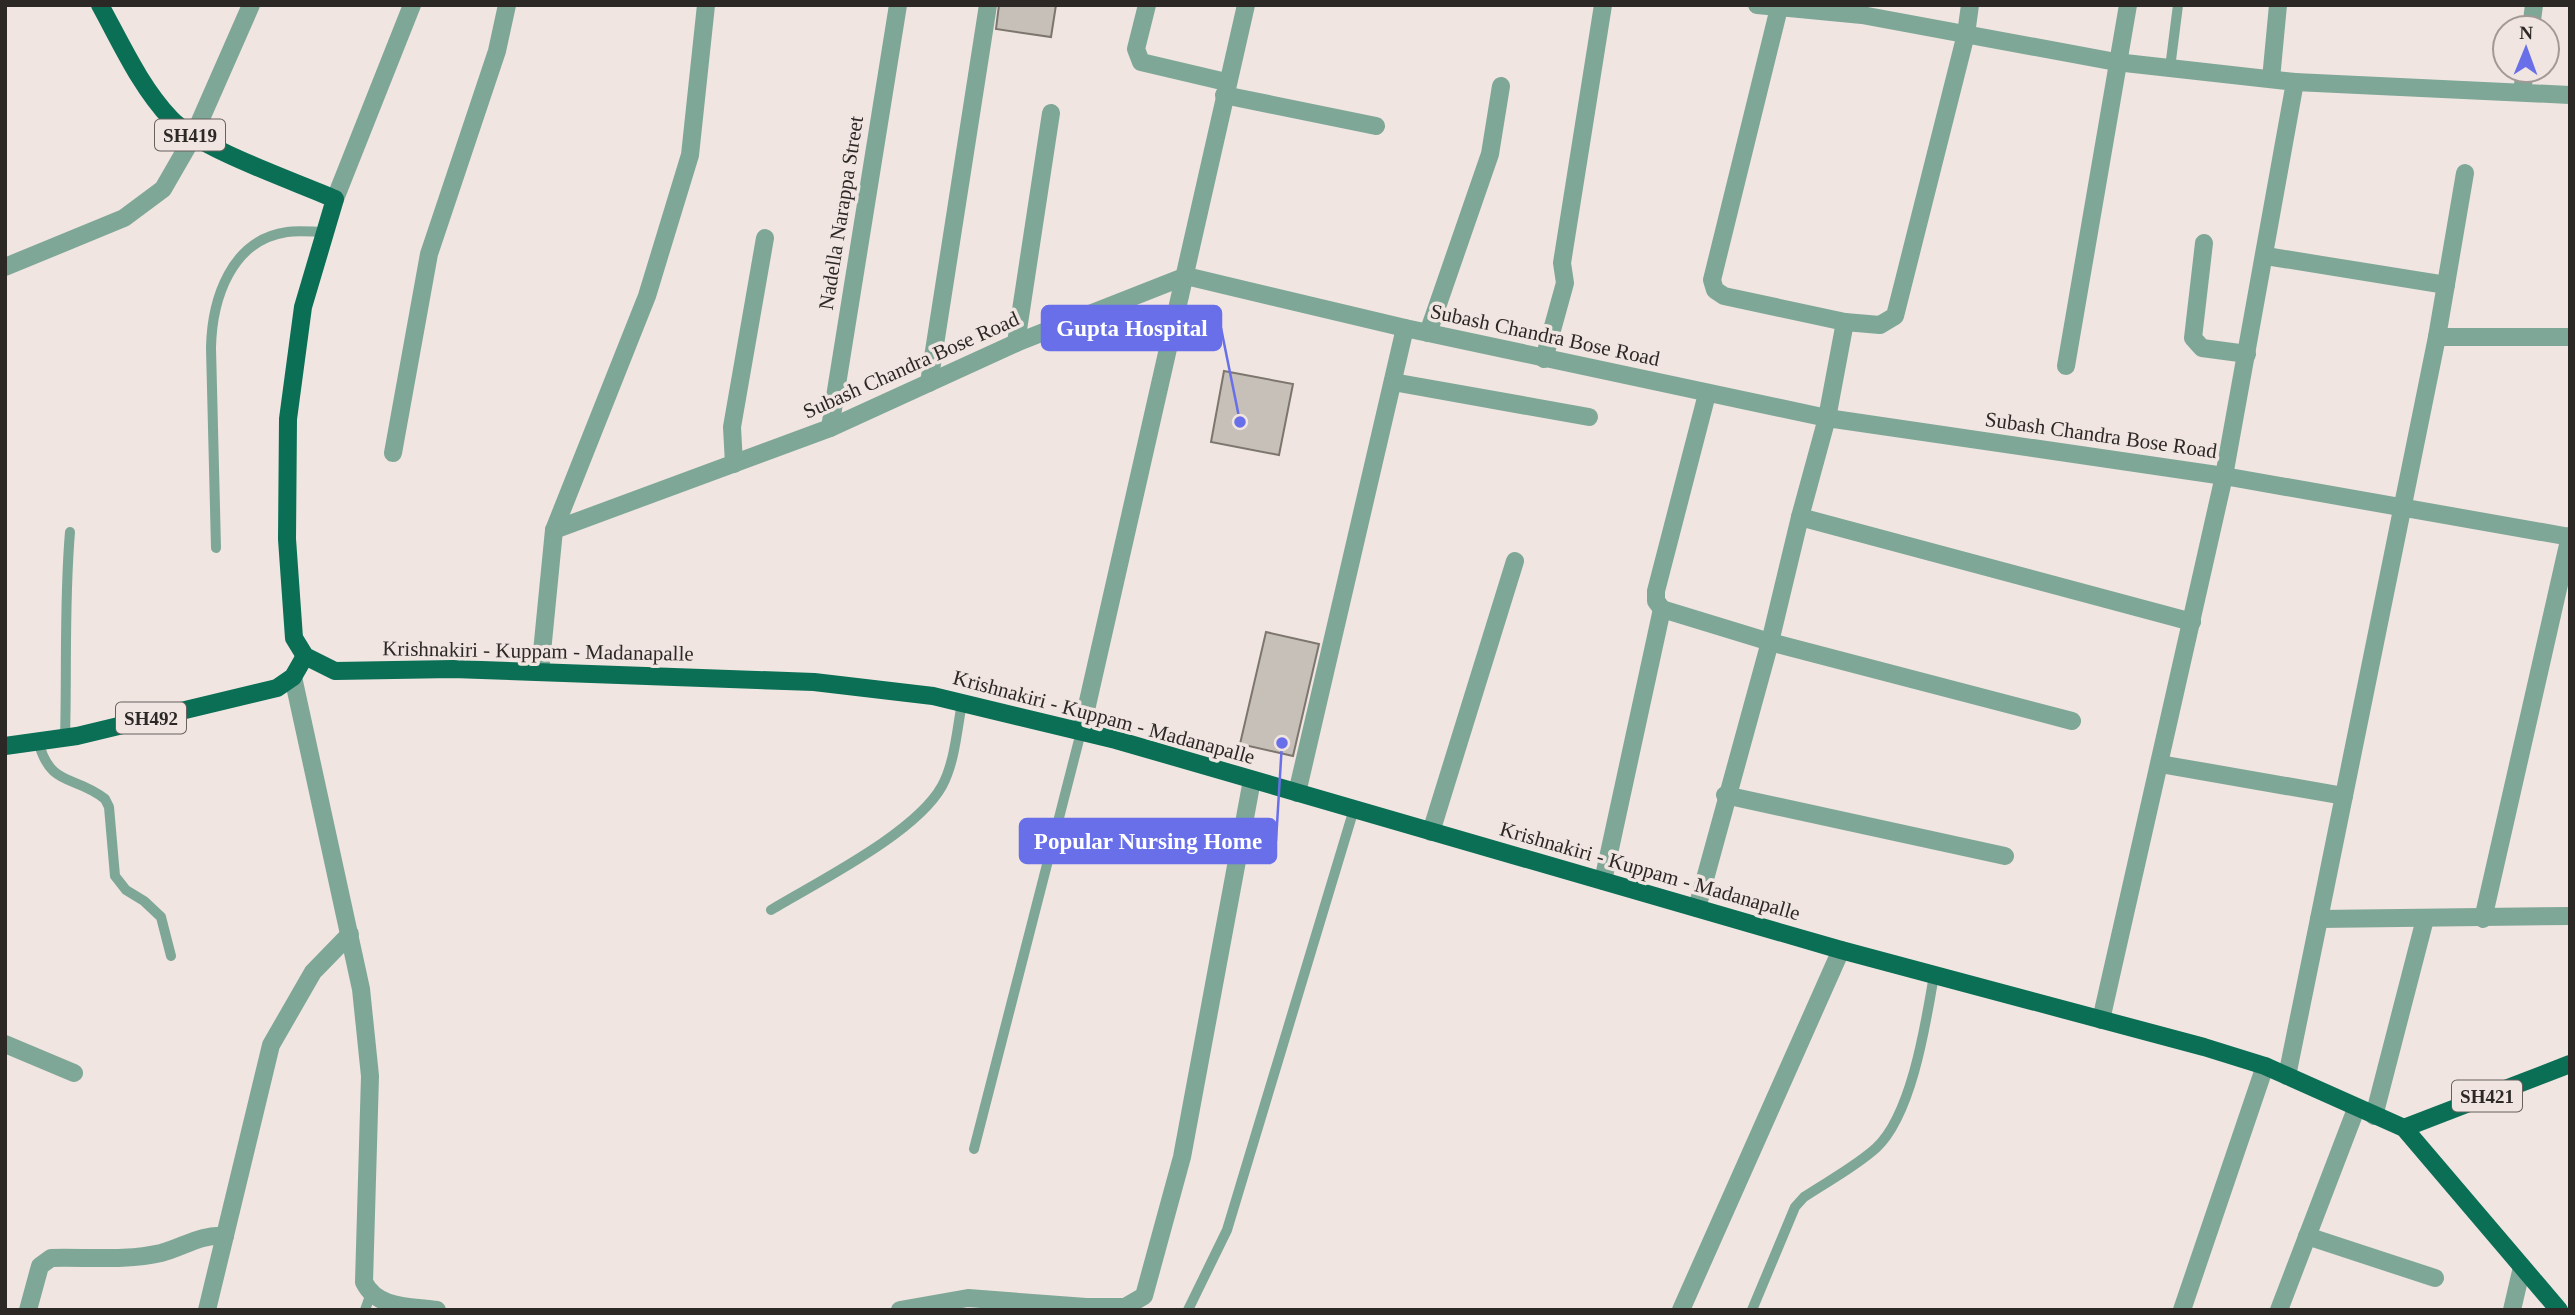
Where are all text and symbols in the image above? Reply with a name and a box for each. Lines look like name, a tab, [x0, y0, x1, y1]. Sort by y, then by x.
north arrow	[2491, 14, 2561, 84]
text: N	[2519, 22, 2534, 43]
street label: Nadella Narappa Street	[814, 114, 868, 312]
road number: SH419	[155, 119, 225, 150]
street label: Subash Chandra Bose Road	[1428, 299, 1662, 371]
street label: Subash Chandra Bose Road	[799, 306, 1023, 424]
callout: Gupta Hospital	[1042, 306, 1221, 350]
text: Gupta Hospital	[1056, 316, 1208, 341]
street label: Subash Chandra Bose Road	[1984, 407, 2219, 463]
street label: Krishnakiri - Kuppam - Madanapalle	[382, 636, 694, 666]
street label: Krishnakiri - Kuppam - Madanapalle	[950, 665, 1258, 769]
road number: SH492	[116, 702, 186, 734]
street label: Krishnakiri - Kuppam - Madanapalle	[1497, 817, 1803, 925]
callout: Popular Nursing Home	[1020, 819, 1276, 863]
text: Popular Nursing Home	[1034, 829, 1262, 854]
road number: SH421	[2452, 1080, 2522, 1112]

